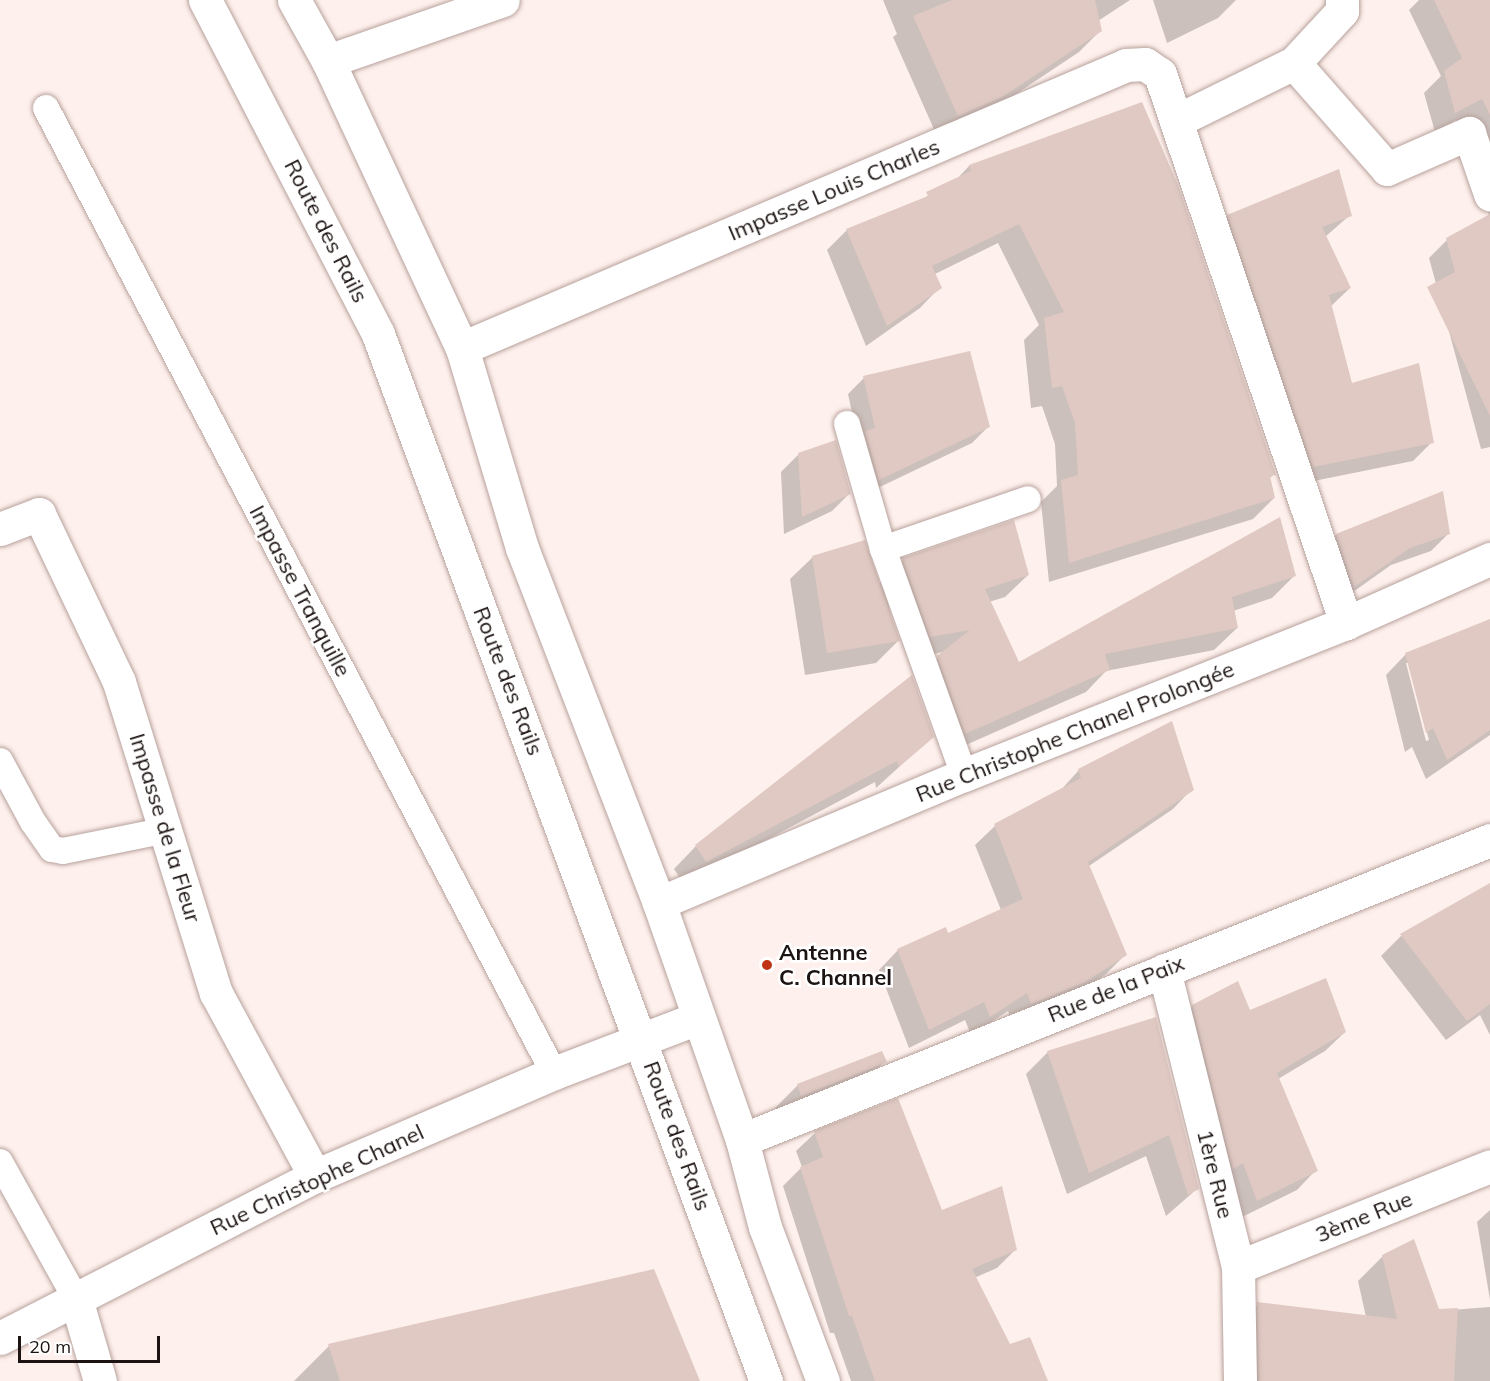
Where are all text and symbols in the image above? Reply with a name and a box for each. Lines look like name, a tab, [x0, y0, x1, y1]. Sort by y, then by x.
street label: Impasse Louis Charles	[724, 133, 944, 247]
street label: Route des Rails	[279, 155, 373, 307]
street label: Impasse Tranquille	[244, 501, 356, 681]
street label: Route des Rails	[468, 603, 548, 759]
street label: Rue Christophe Chanel Prolongée	[912, 656, 1238, 808]
street label: Impasse de la Fleur	[124, 730, 206, 926]
place label: Antenne C. Channel	[779, 939, 892, 990]
street label: Rue de la Paix	[1044, 950, 1188, 1028]
marker: Antenne C. Channel	[760, 958, 774, 972]
street label: Route des Rails	[638, 1058, 716, 1214]
street label: Rue Christophe Chanel	[206, 1119, 428, 1241]
street label: 1ère Rue	[1191, 1127, 1239, 1221]
street label: 3ème Rue	[1312, 1186, 1416, 1248]
scale bar	[21, 1324, 164, 1362]
text: 20 m	[29, 1335, 71, 1358]

